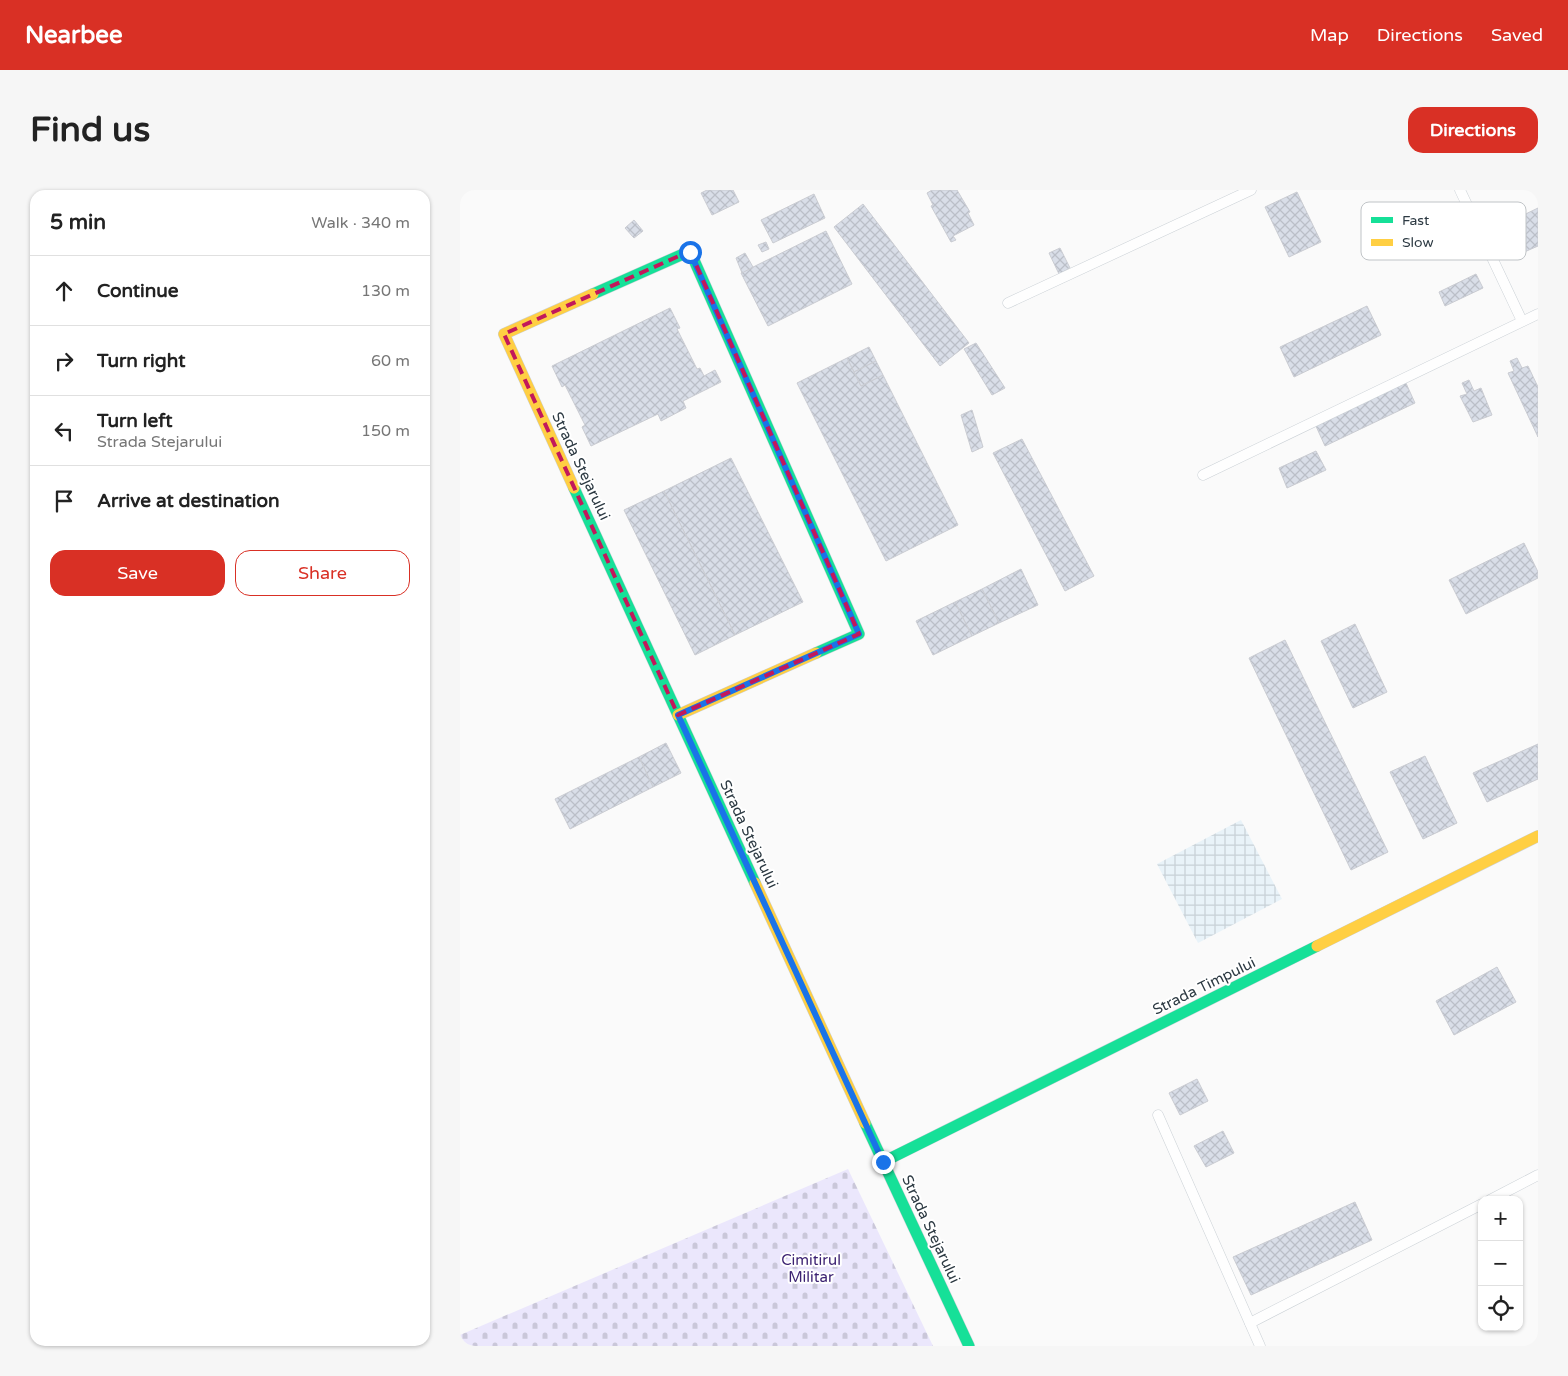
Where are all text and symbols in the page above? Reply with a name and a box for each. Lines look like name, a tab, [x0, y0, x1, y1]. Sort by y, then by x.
text: Nearbee	[25, 21, 123, 50]
text: Map	[1310, 24, 1349, 46]
text: Directions	[1377, 24, 1463, 46]
text: Saved	[1491, 24, 1543, 46]
button: Directions	[1408, 107, 1538, 153]
text: Find us	[30, 109, 150, 151]
legend	[1361, 202, 1526, 260]
text: 5 min	[50, 210, 106, 235]
text: Fast	[1402, 212, 1430, 229]
text: Walk · 340 m	[311, 213, 410, 233]
text: Slow	[1402, 234, 1434, 251]
route start	[679, 241, 702, 264]
icon: ahead	[50, 277, 78, 305]
text: Continue	[97, 280, 179, 302]
text: 130 m	[361, 281, 410, 301]
icon: right	[50, 347, 78, 375]
text: Turn right	[97, 350, 185, 372]
text: 60 m	[371, 351, 410, 371]
street label: Strada Stejarului	[548, 409, 614, 523]
text: Turn left	[97, 410, 173, 432]
icon: left	[50, 417, 78, 445]
text: 150 m	[361, 421, 410, 441]
text: Strada Stejarului	[97, 432, 222, 452]
icon: arrive	[50, 487, 78, 515]
text: Arrive at destination	[97, 490, 280, 512]
button: Save	[50, 550, 225, 596]
button: Share	[235, 550, 410, 596]
street label: Strada Stejarului	[716, 777, 782, 891]
street label: Strada Timpului	[1150, 953, 1258, 1019]
route end	[872, 1151, 895, 1174]
street label: Strada Stejarului	[898, 1172, 964, 1286]
map controls	[1478, 1196, 1523, 1331]
button: +	[1478, 1196, 1523, 1241]
button: −	[1478, 1241, 1523, 1286]
park label: Cimitirul Militar	[781, 1251, 841, 1286]
button: locate	[1478, 1286, 1523, 1331]

